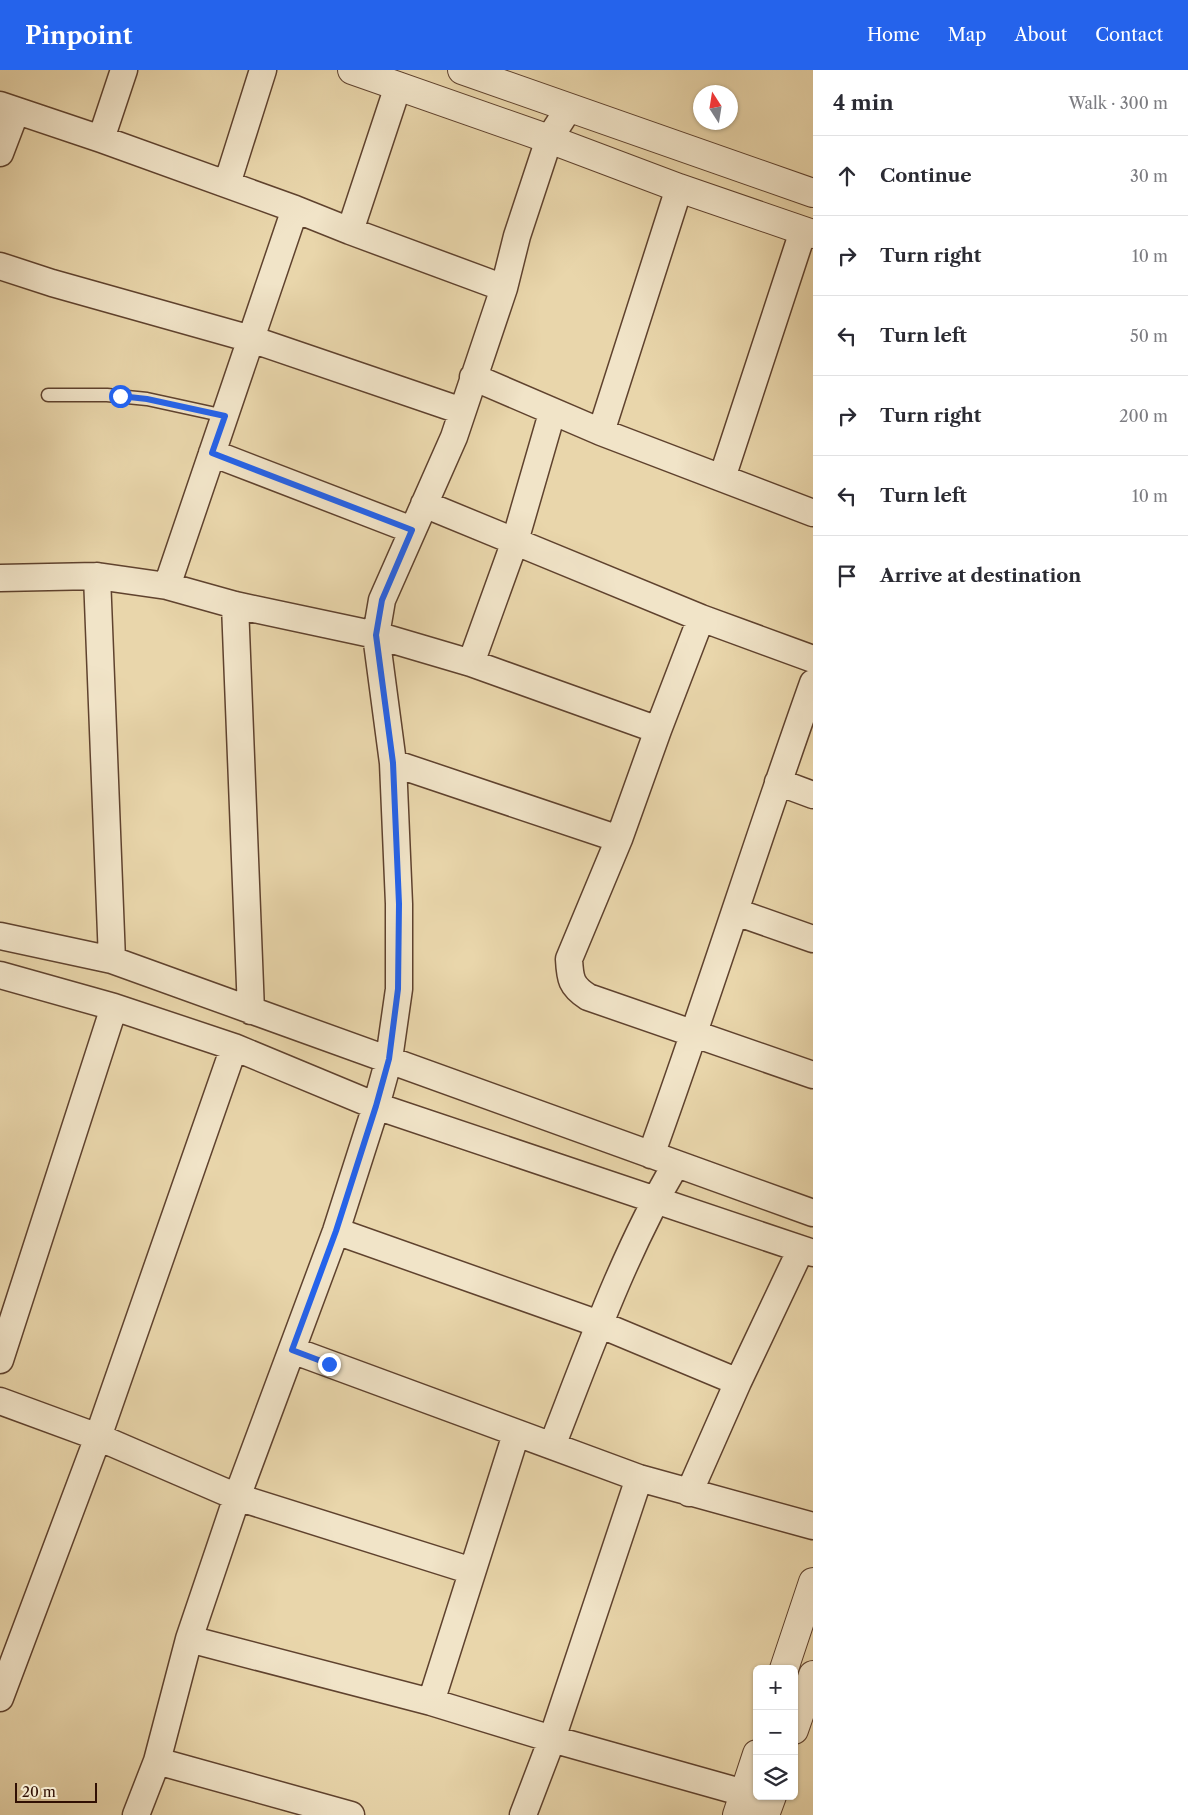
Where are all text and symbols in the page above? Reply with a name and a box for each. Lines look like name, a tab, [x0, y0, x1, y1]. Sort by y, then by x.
text: Pinpoint	[25, 21, 132, 50]
text: Home	[867, 24, 920, 46]
text: Map	[948, 24, 986, 46]
text: About	[1014, 24, 1067, 46]
text: Contact	[1095, 24, 1163, 46]
north arrow	[693, 85, 738, 130]
text: 4 min	[833, 90, 894, 115]
text: Walk · 300 m	[1069, 93, 1168, 113]
icon: ahead	[833, 162, 861, 190]
text: Continue	[880, 164, 972, 187]
text: 30 m	[1130, 166, 1168, 186]
icon: right	[833, 242, 861, 270]
text: Turn right	[880, 244, 981, 267]
text: 10 m	[1132, 246, 1168, 266]
icon: left	[833, 322, 861, 350]
text: Turn left	[880, 324, 967, 347]
text: 50 m	[1130, 326, 1168, 346]
route start	[109, 385, 132, 408]
icon: right	[833, 402, 861, 430]
text: Turn right	[880, 404, 981, 427]
text: 200 m	[1119, 406, 1168, 426]
icon: left	[833, 482, 861, 510]
text: Turn left	[880, 484, 967, 507]
text: 10 m	[1132, 486, 1168, 506]
icon: arrive	[833, 562, 861, 590]
text: Arrive at destination	[880, 564, 1081, 587]
route end	[318, 1353, 341, 1376]
map controls	[753, 1665, 798, 1800]
button: +	[753, 1665, 798, 1710]
button: −	[753, 1710, 798, 1755]
button: layers	[753, 1755, 798, 1800]
scale bar	[15, 1780, 98, 1803]
text: 20 m	[22, 1783, 56, 1801]

